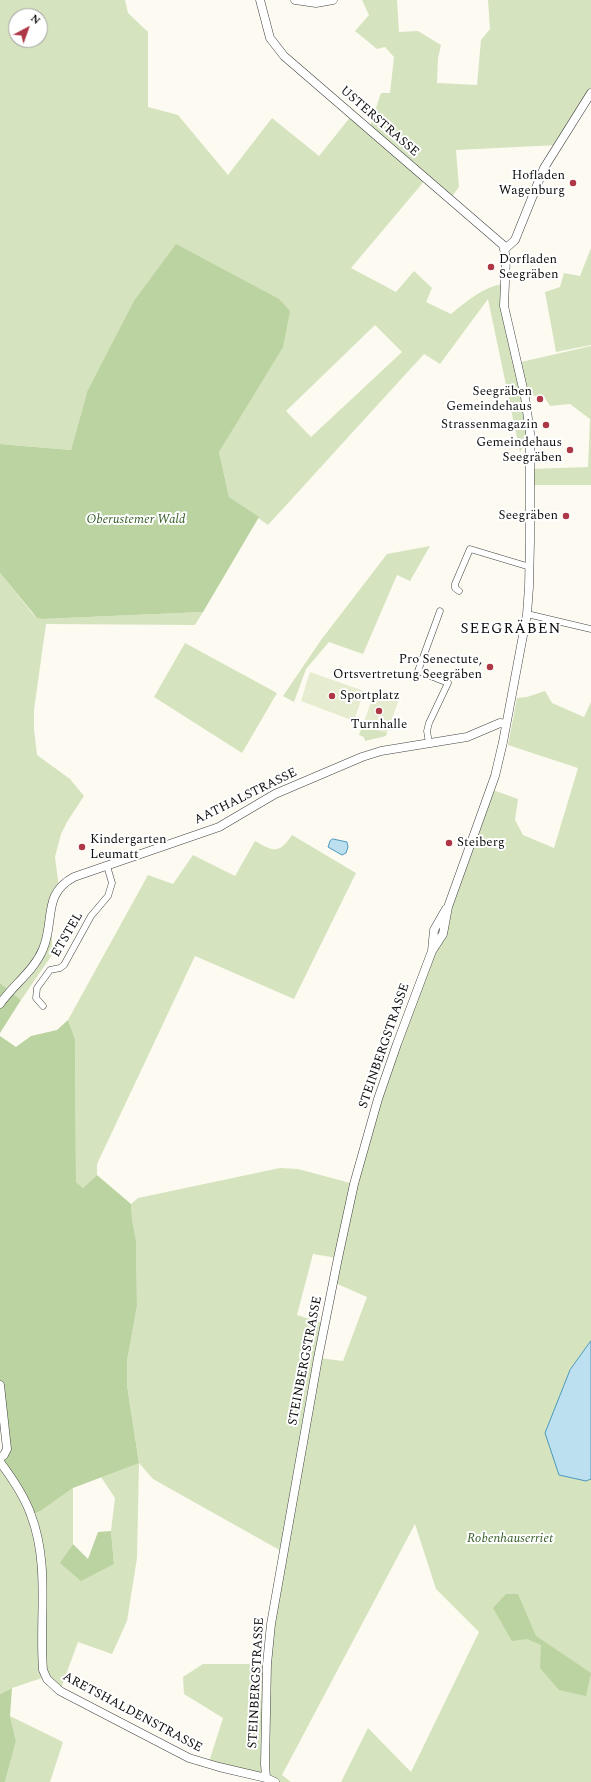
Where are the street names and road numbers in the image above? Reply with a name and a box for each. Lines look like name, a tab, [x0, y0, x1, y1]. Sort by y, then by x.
street label: USTERSTRASSE	[336, 83, 422, 161]
street label: AATHALSTRASSE	[192, 765, 300, 829]
street label: ETSTEL	[49, 910, 87, 960]
street label: STEINBERGSTRASSE	[356, 981, 414, 1111]
street label: STEINBERGSTRASSE	[286, 1295, 326, 1427]
street label: STEINBERGSTRASSE	[246, 1617, 268, 1749]
street label: ARETSHALDENSTRASSE	[59, 1669, 205, 1757]

